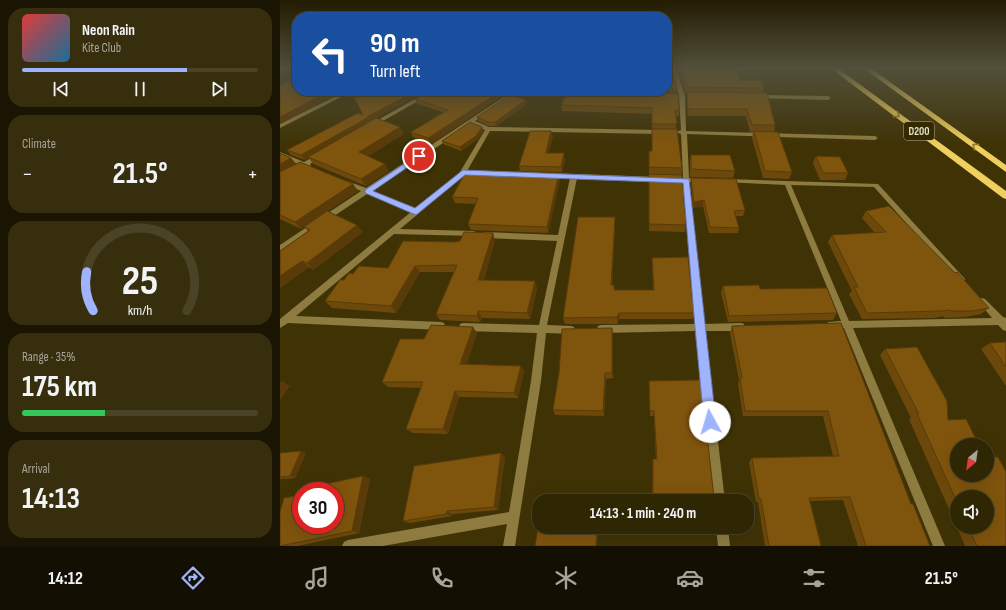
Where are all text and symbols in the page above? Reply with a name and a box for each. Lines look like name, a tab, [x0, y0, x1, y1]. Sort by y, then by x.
text: Neon Rain	[82, 21, 135, 40]
text: 90 m	[370, 27, 420, 60]
icon: left	[304, 28, 356, 80]
text: Kite Club	[82, 40, 121, 56]
text: Turn left	[370, 61, 421, 82]
icon: previous	[50, 78, 72, 100]
icon: pause	[129, 78, 151, 100]
icon: next	[208, 78, 230, 100]
one-way arrow	[893, 111, 900, 118]
road number: D200	[904, 122, 934, 140]
text: Climate	[22, 136, 56, 152]
pin	[402, 139, 436, 173]
one-way arrow	[972, 144, 979, 151]
icon: arrive	[408, 145, 430, 167]
text: 21.5°	[112, 156, 168, 192]
text: −	[22, 161, 33, 188]
text: +	[247, 161, 258, 188]
text: 25	[122, 257, 158, 306]
text: km/h	[128, 302, 152, 319]
text: Range · 35%	[22, 349, 76, 365]
text: 175 km	[22, 369, 97, 405]
position arrow	[689, 401, 731, 443]
north arrow	[950, 438, 994, 482]
map controls	[950, 438, 994, 534]
text: Arrival	[22, 461, 50, 477]
text: 14:13	[22, 481, 80, 517]
speed limit sign: 30	[292, 482, 344, 534]
button: sound	[950, 490, 994, 534]
text: 14:13 · 1 min · 240 m	[590, 504, 696, 523]
icon: directions	[179, 564, 207, 592]
icon: music	[303, 564, 331, 592]
icon: phone	[428, 564, 456, 592]
icon: climate	[552, 564, 580, 592]
icon: car	[676, 564, 704, 592]
icon: filters	[800, 564, 828, 592]
text: 14:12	[48, 568, 83, 589]
text: 21.5°	[925, 568, 958, 589]

